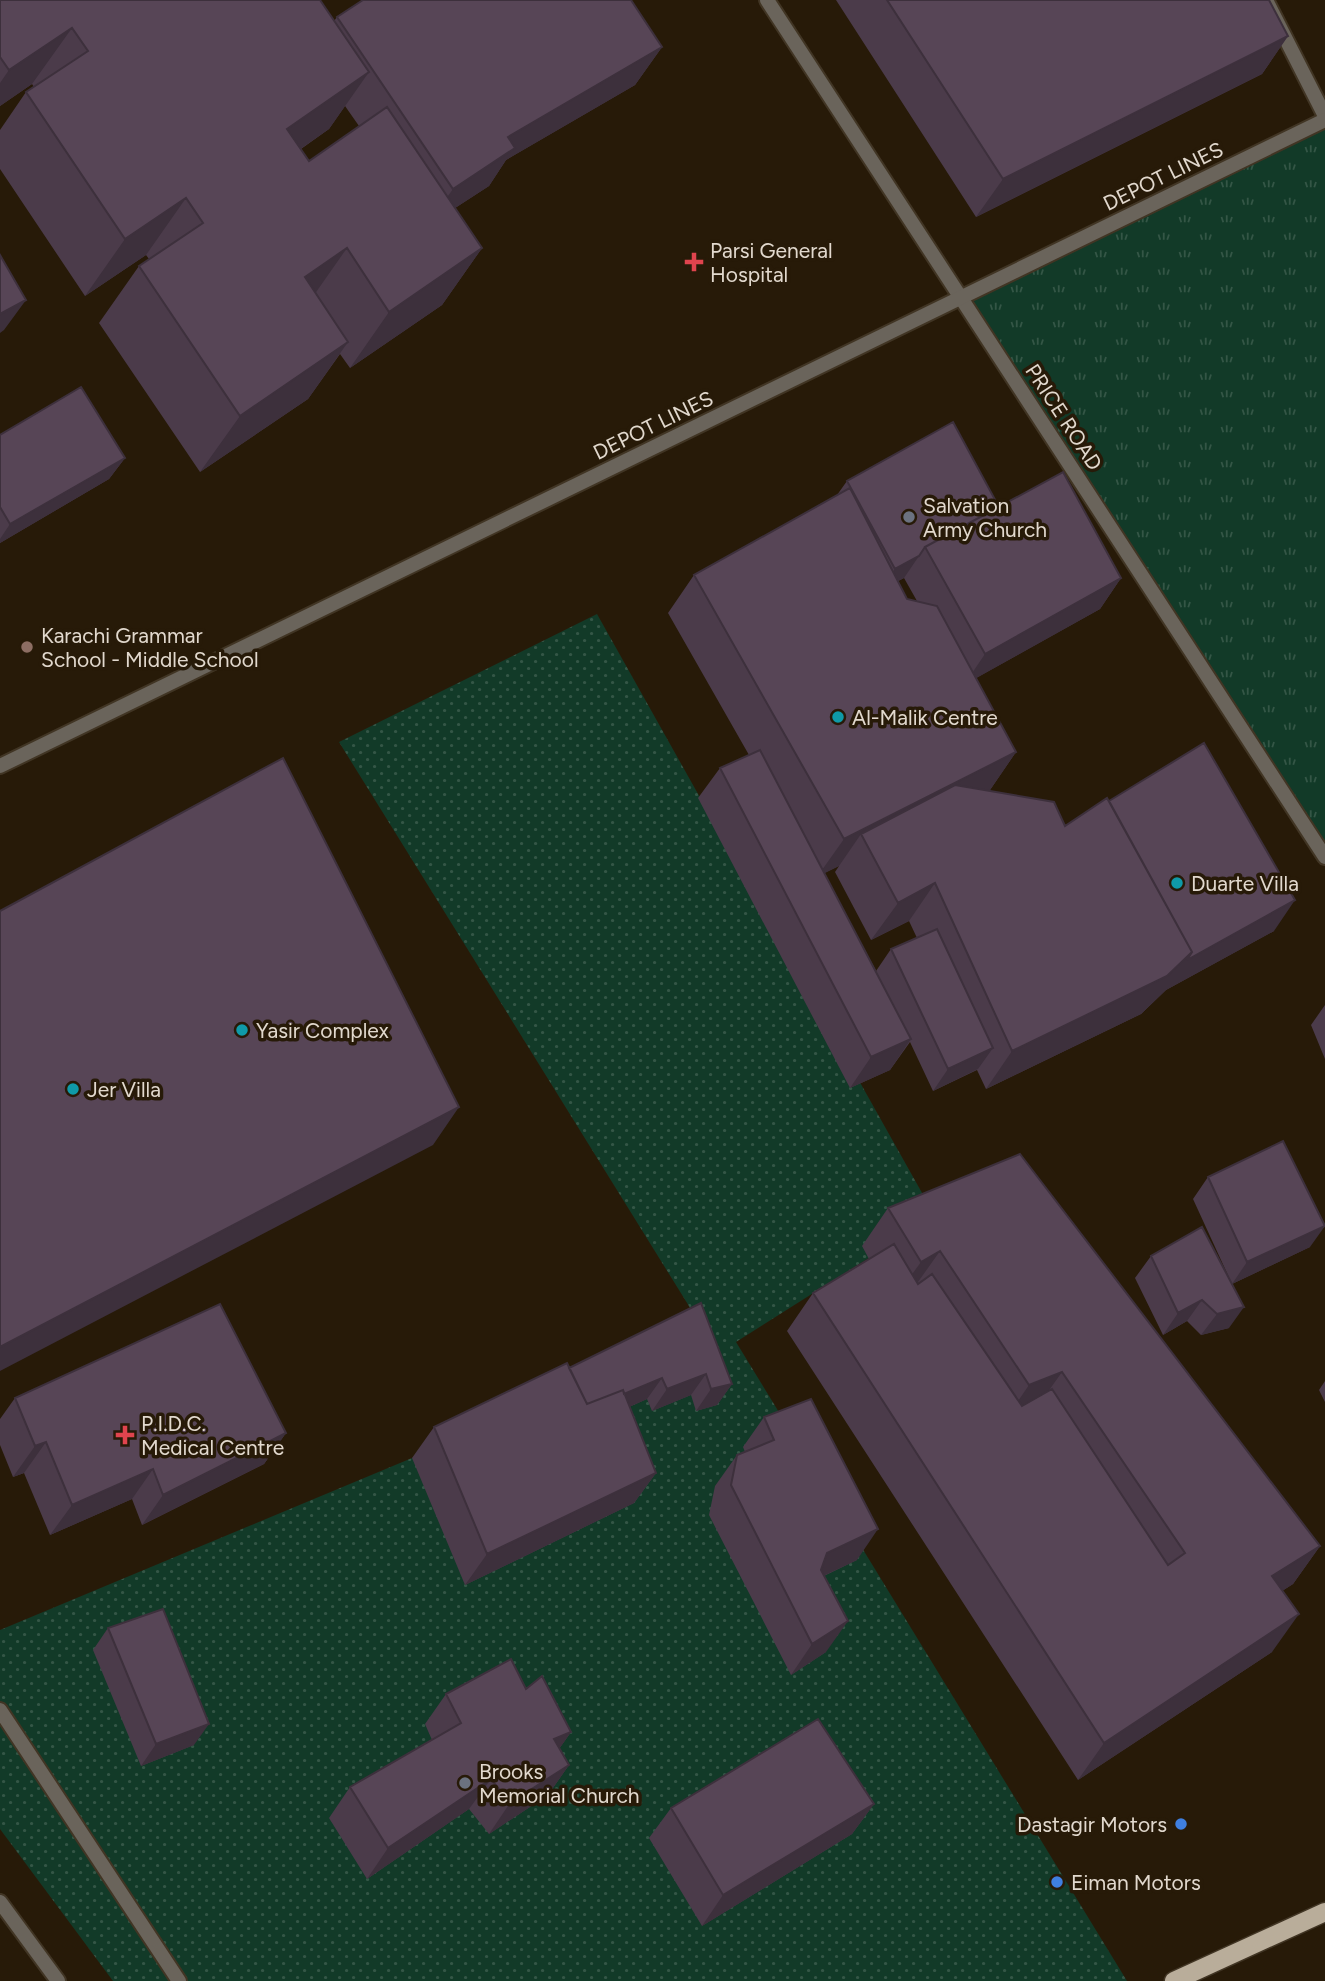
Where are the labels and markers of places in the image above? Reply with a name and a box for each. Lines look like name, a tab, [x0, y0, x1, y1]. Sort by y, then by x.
place label: Parsi General Hospital	[710, 238, 833, 287]
marker: Parsi General Hospital	[684, 252, 704, 272]
place label: Salvation Army Church	[923, 493, 1047, 542]
marker: Salvation Army Church	[901, 509, 917, 525]
place label: Karachi Grammar School - Middle School	[41, 623, 259, 672]
marker: Karachi Grammar School - Middle School	[19, 639, 35, 655]
place label: Al-Malik Centre	[852, 705, 998, 730]
marker: Al-Malik Centre	[830, 709, 846, 725]
place label: Duarte Villa	[1191, 871, 1299, 896]
marker: Duarte Villa	[1169, 875, 1185, 891]
place label: Yasir Complex	[256, 1018, 389, 1043]
marker: Yasir Complex	[234, 1022, 250, 1038]
place label: Jer Villa	[87, 1077, 161, 1102]
marker: Jer Villa	[65, 1081, 81, 1097]
place label: P.I.D.C. Medical Centre	[141, 1411, 284, 1460]
marker: P.I.D.C. Medical Centre	[115, 1425, 135, 1445]
place label: Brooks Memorial Church	[479, 1759, 640, 1808]
marker: Brooks Memorial Church	[457, 1775, 473, 1791]
place label: Dastagir Motors	[1017, 1812, 1167, 1837]
marker: Dastagir Motors	[1173, 1816, 1189, 1832]
place label: Eiman Motors	[1071, 1870, 1201, 1895]
marker: Eiman Motors	[1049, 1874, 1065, 1890]

